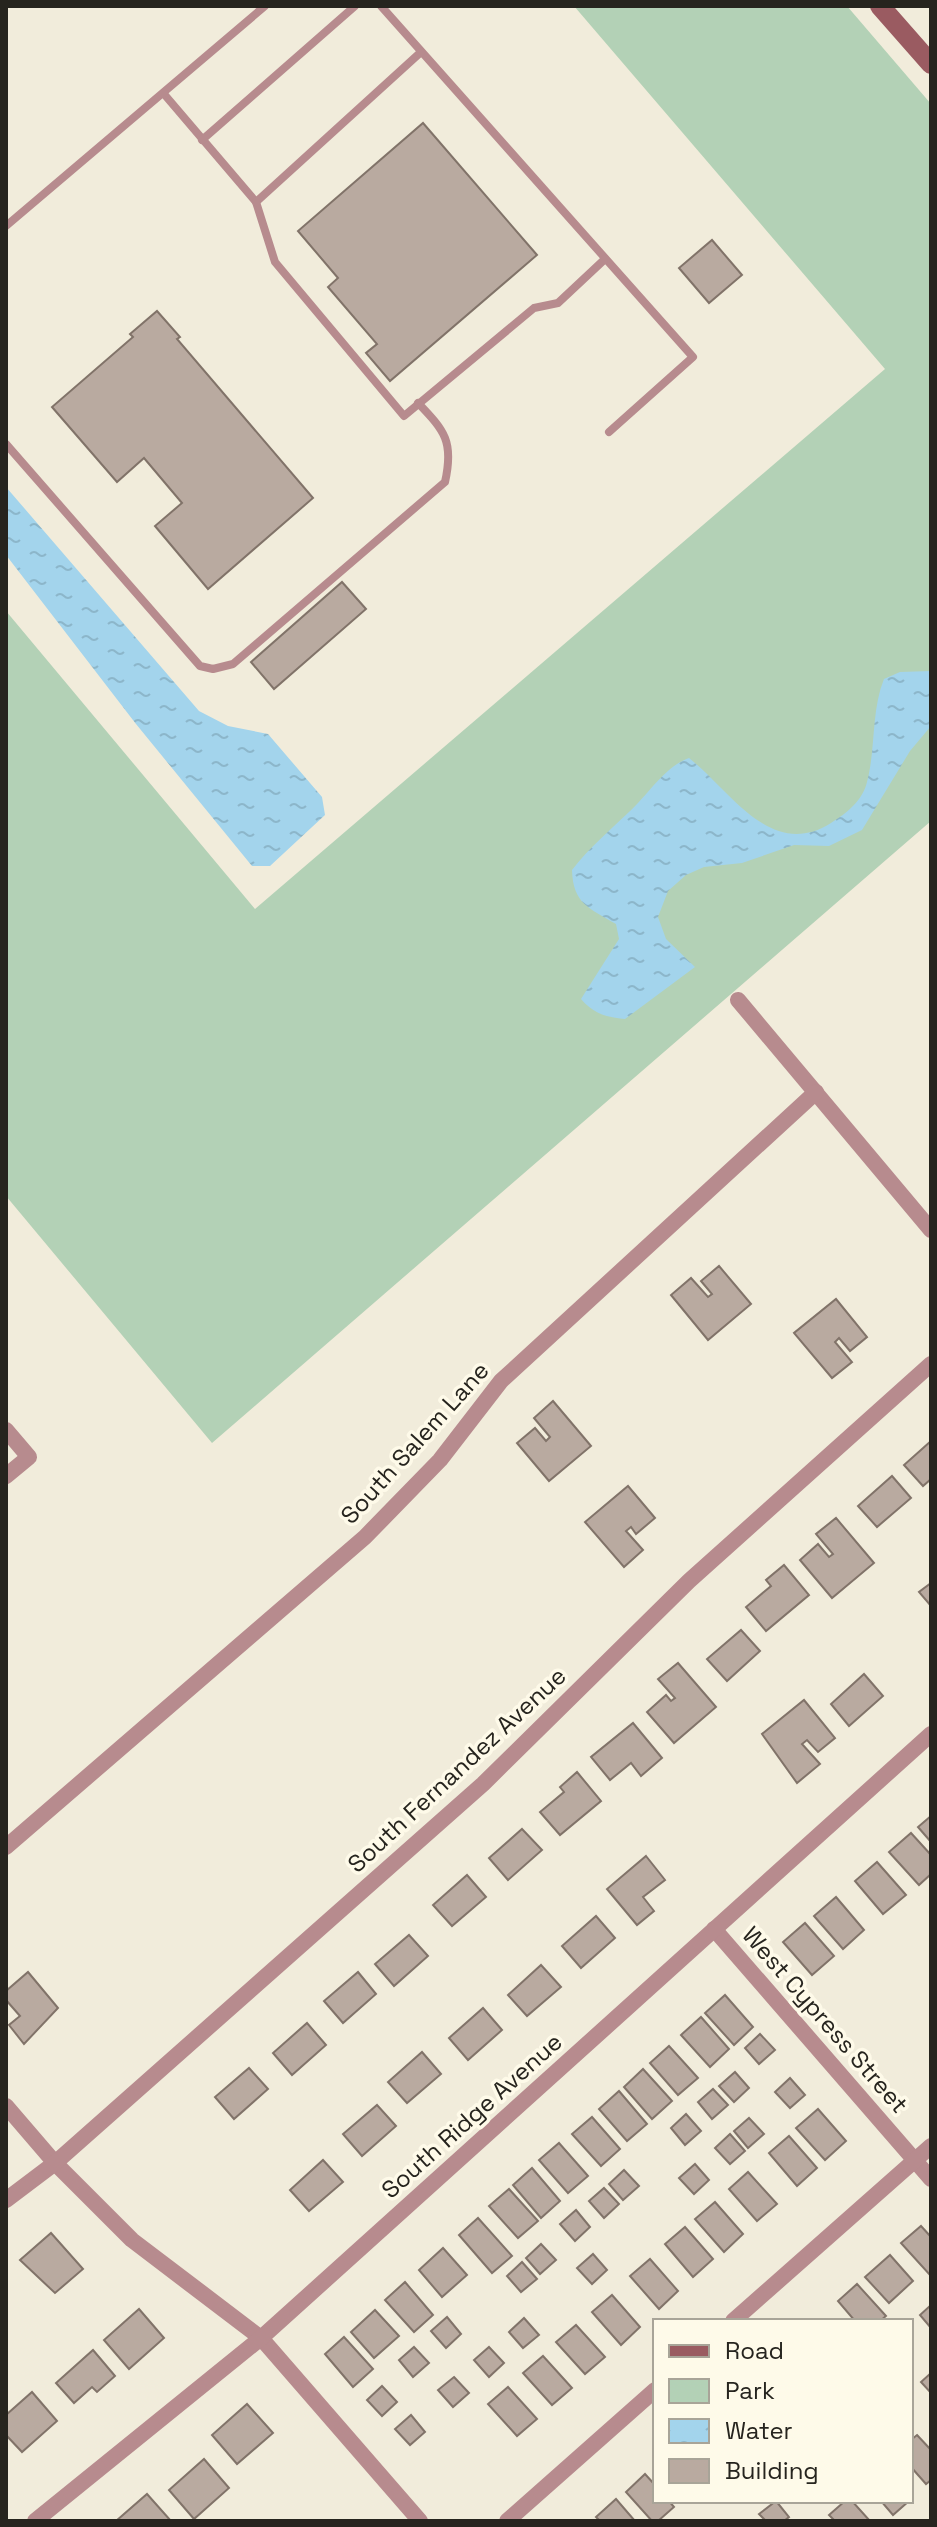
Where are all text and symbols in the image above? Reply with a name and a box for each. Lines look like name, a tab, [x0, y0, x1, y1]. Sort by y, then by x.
street label: South Salem Lane	[334, 1355, 496, 1530]
street label: South Fernandez Avenue	[341, 1660, 572, 1879]
street label: West Cypress Street	[736, 1920, 915, 2120]
street label: South Ridge Avenue	[375, 2026, 569, 2205]
legend	[653, 2319, 913, 2503]
text: Road	[725, 2335, 784, 2366]
text: Park	[725, 2375, 775, 2406]
text: Water	[725, 2415, 793, 2446]
text: Building	[725, 2455, 819, 2486]

